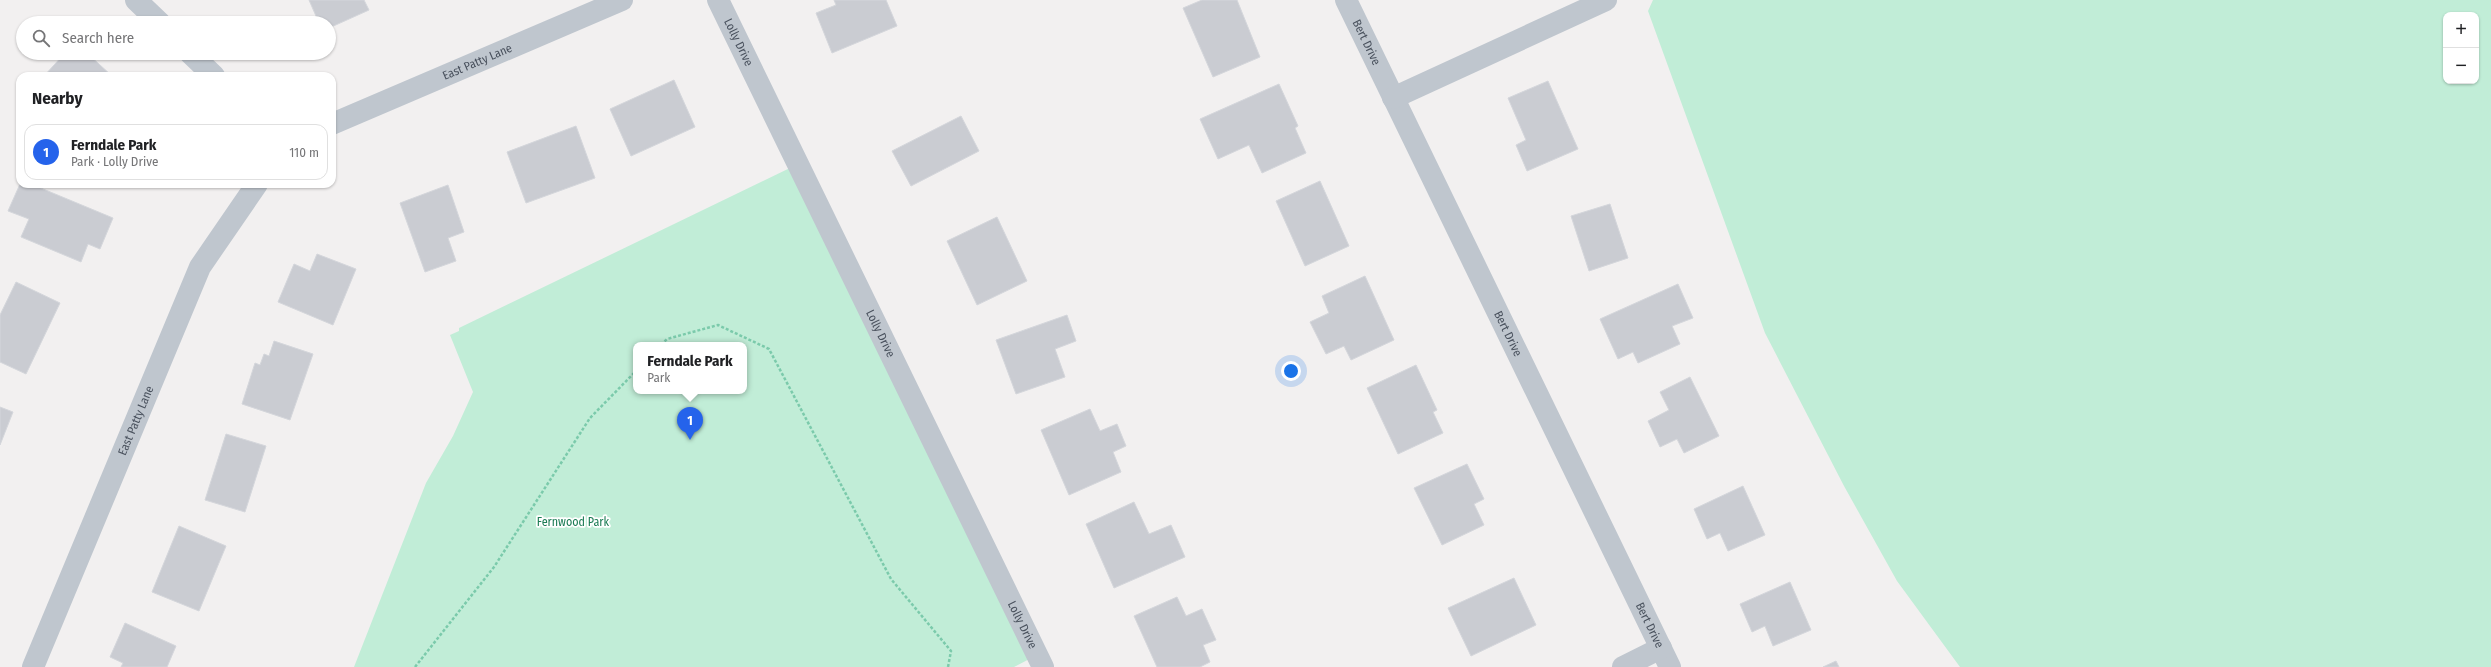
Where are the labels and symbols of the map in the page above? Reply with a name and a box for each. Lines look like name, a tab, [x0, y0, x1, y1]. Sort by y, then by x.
street label: Lolly Drive	[721, 16, 756, 68]
street label: Bert Drive	[1350, 17, 1384, 67]
street label: East Patty Lane	[440, 41, 514, 83]
street label: Lolly Drive	[863, 307, 898, 360]
street label: Bert Drive	[1491, 309, 1525, 359]
your location	[1281, 361, 1301, 381]
street label: East Patty Lane	[115, 384, 157, 458]
pin: 1	[677, 407, 703, 440]
park label: Fernwood Park	[537, 515, 610, 529]
street label: Lolly Drive	[1005, 599, 1040, 651]
street label: Bert Drive	[1633, 600, 1667, 650]

